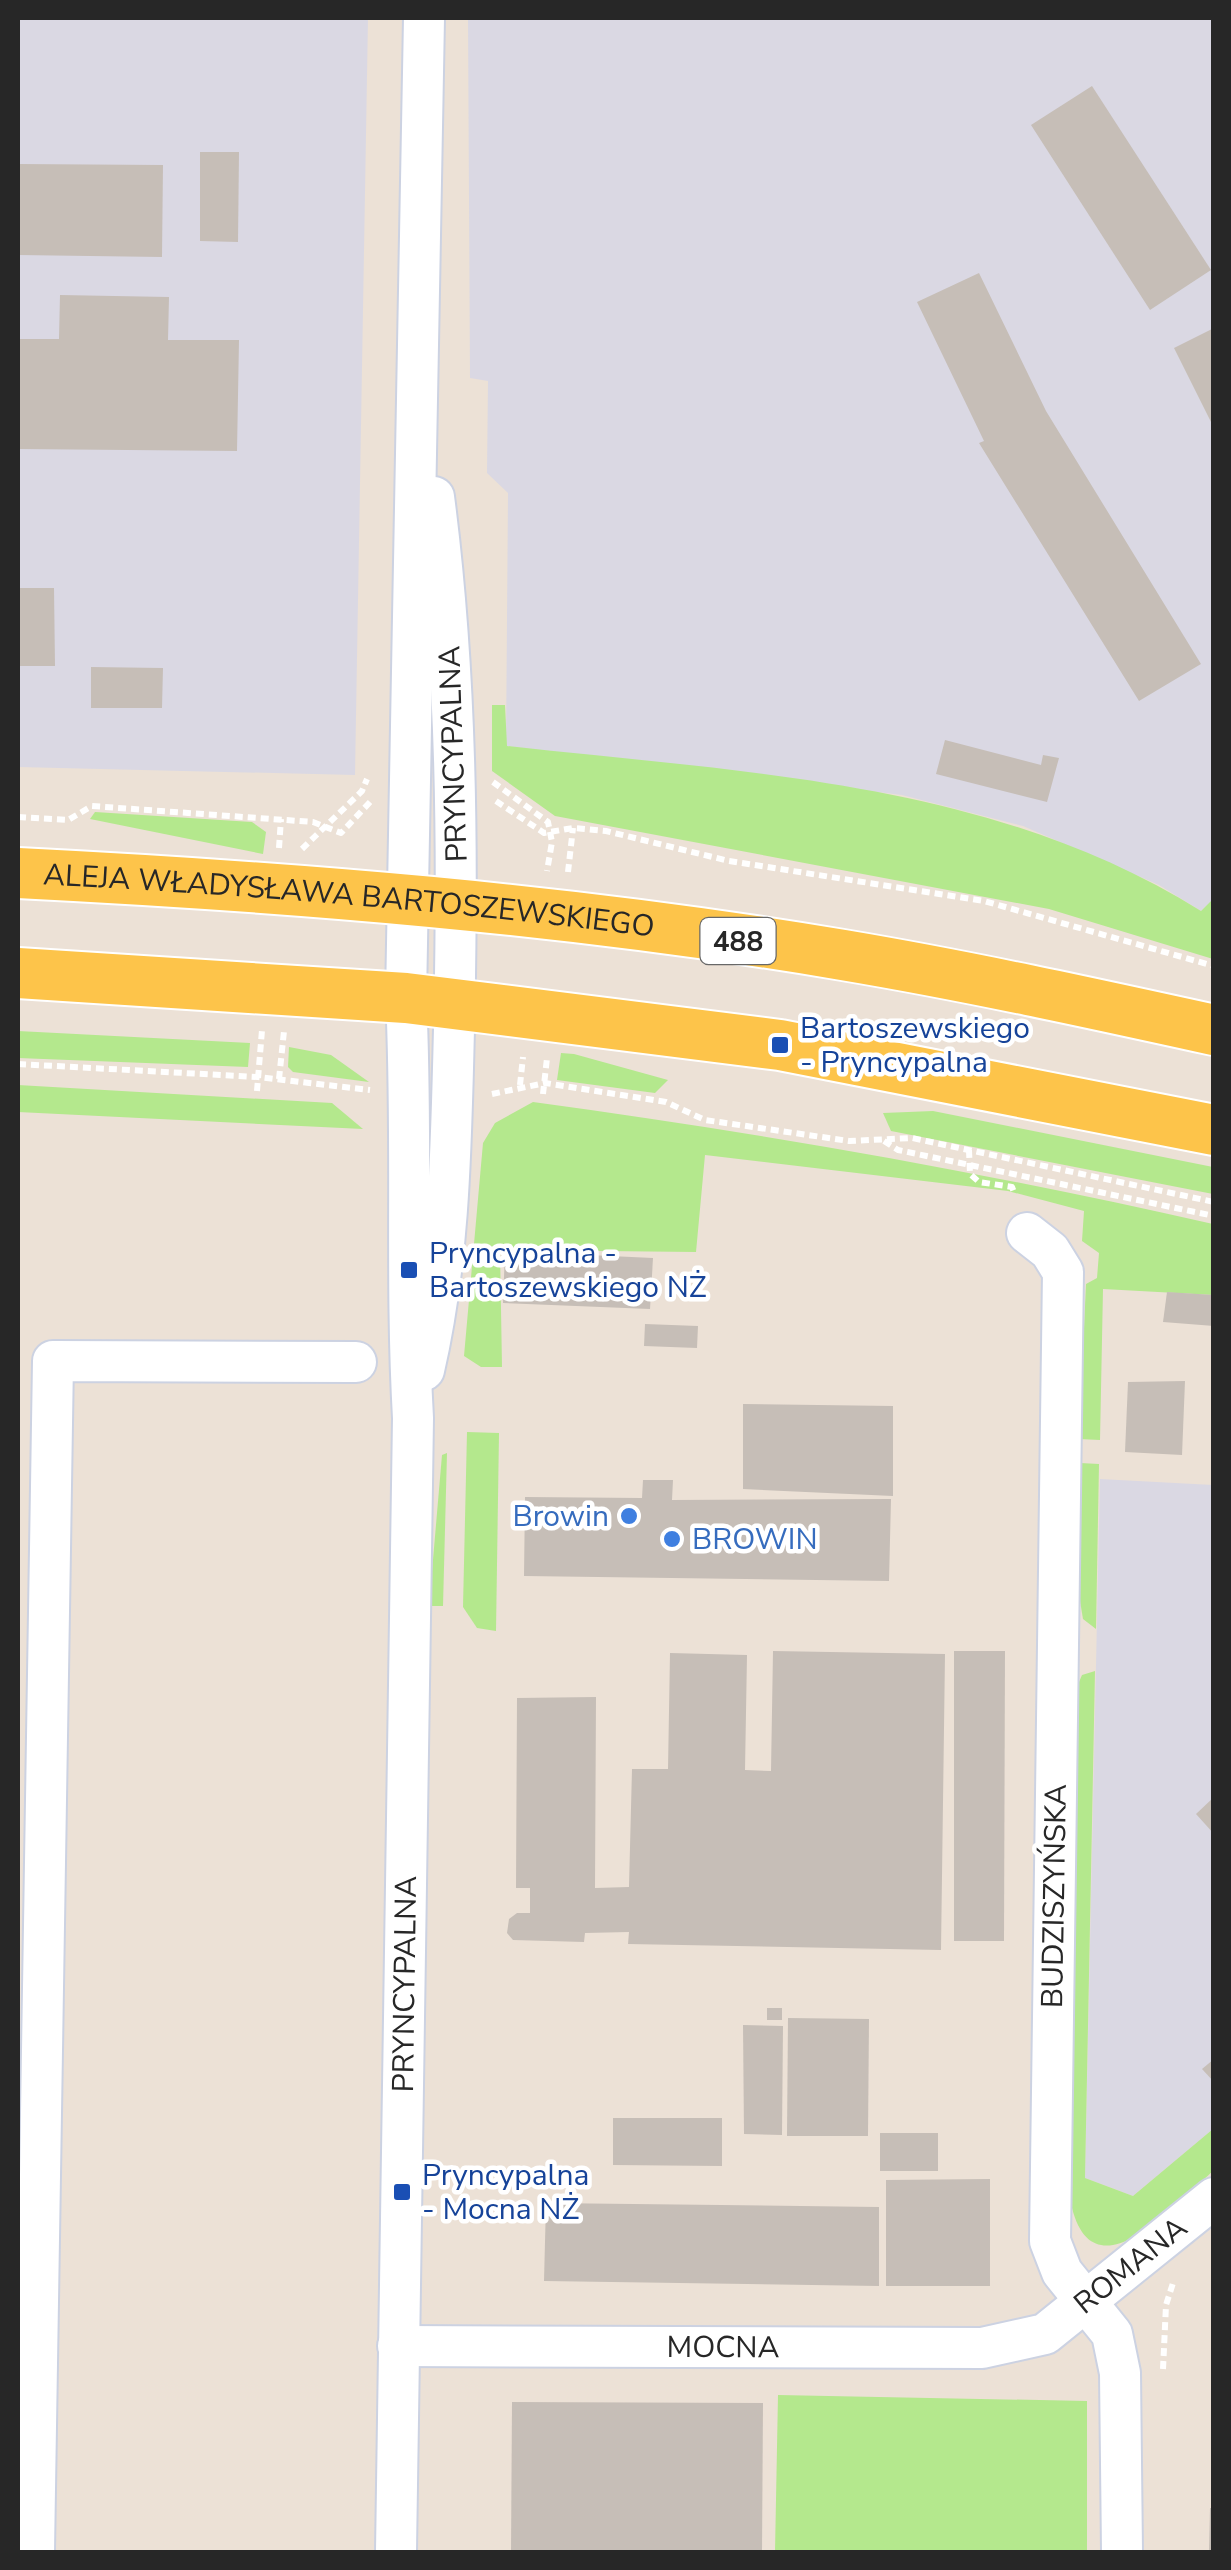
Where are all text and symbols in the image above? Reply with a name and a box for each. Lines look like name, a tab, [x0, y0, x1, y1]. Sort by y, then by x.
street label: PRYNCYPALNA	[429, 645, 478, 863]
street label: ALEJA WŁADYSŁAWA BARTOSZEWSKIEGO	[42, 854, 657, 948]
road number: 488	[700, 918, 776, 964]
place label: Bartoszewskiego - Pryncypalna	[800, 1008, 1030, 1083]
marker: Bartoszewskiego - Pryncypalna	[769, 1034, 791, 1056]
place label: Pryncypalna - Bartoszewskiego NŻ	[429, 1233, 707, 1308]
marker: Pryncypalna - Bartoszewskiego NŻ	[398, 1259, 420, 1281]
place label: Browin	[512, 1496, 609, 1537]
marker: Browin	[618, 1505, 640, 1527]
place label: BROWIN	[692, 1519, 818, 1560]
marker: BROWIN	[661, 1528, 683, 1550]
street label: BUDZISZYŃSKA	[1032, 1784, 1077, 2008]
street label: PRYNCYPALNA	[383, 1875, 427, 2093]
place label: Pryncypalna - Mocna NŻ	[422, 2155, 589, 2230]
marker: Pryncypalna - Mocna NŻ	[391, 2181, 413, 2203]
street label: ROMANA	[1065, 2208, 1196, 2324]
street label: MOCNA	[666, 2327, 780, 2368]

